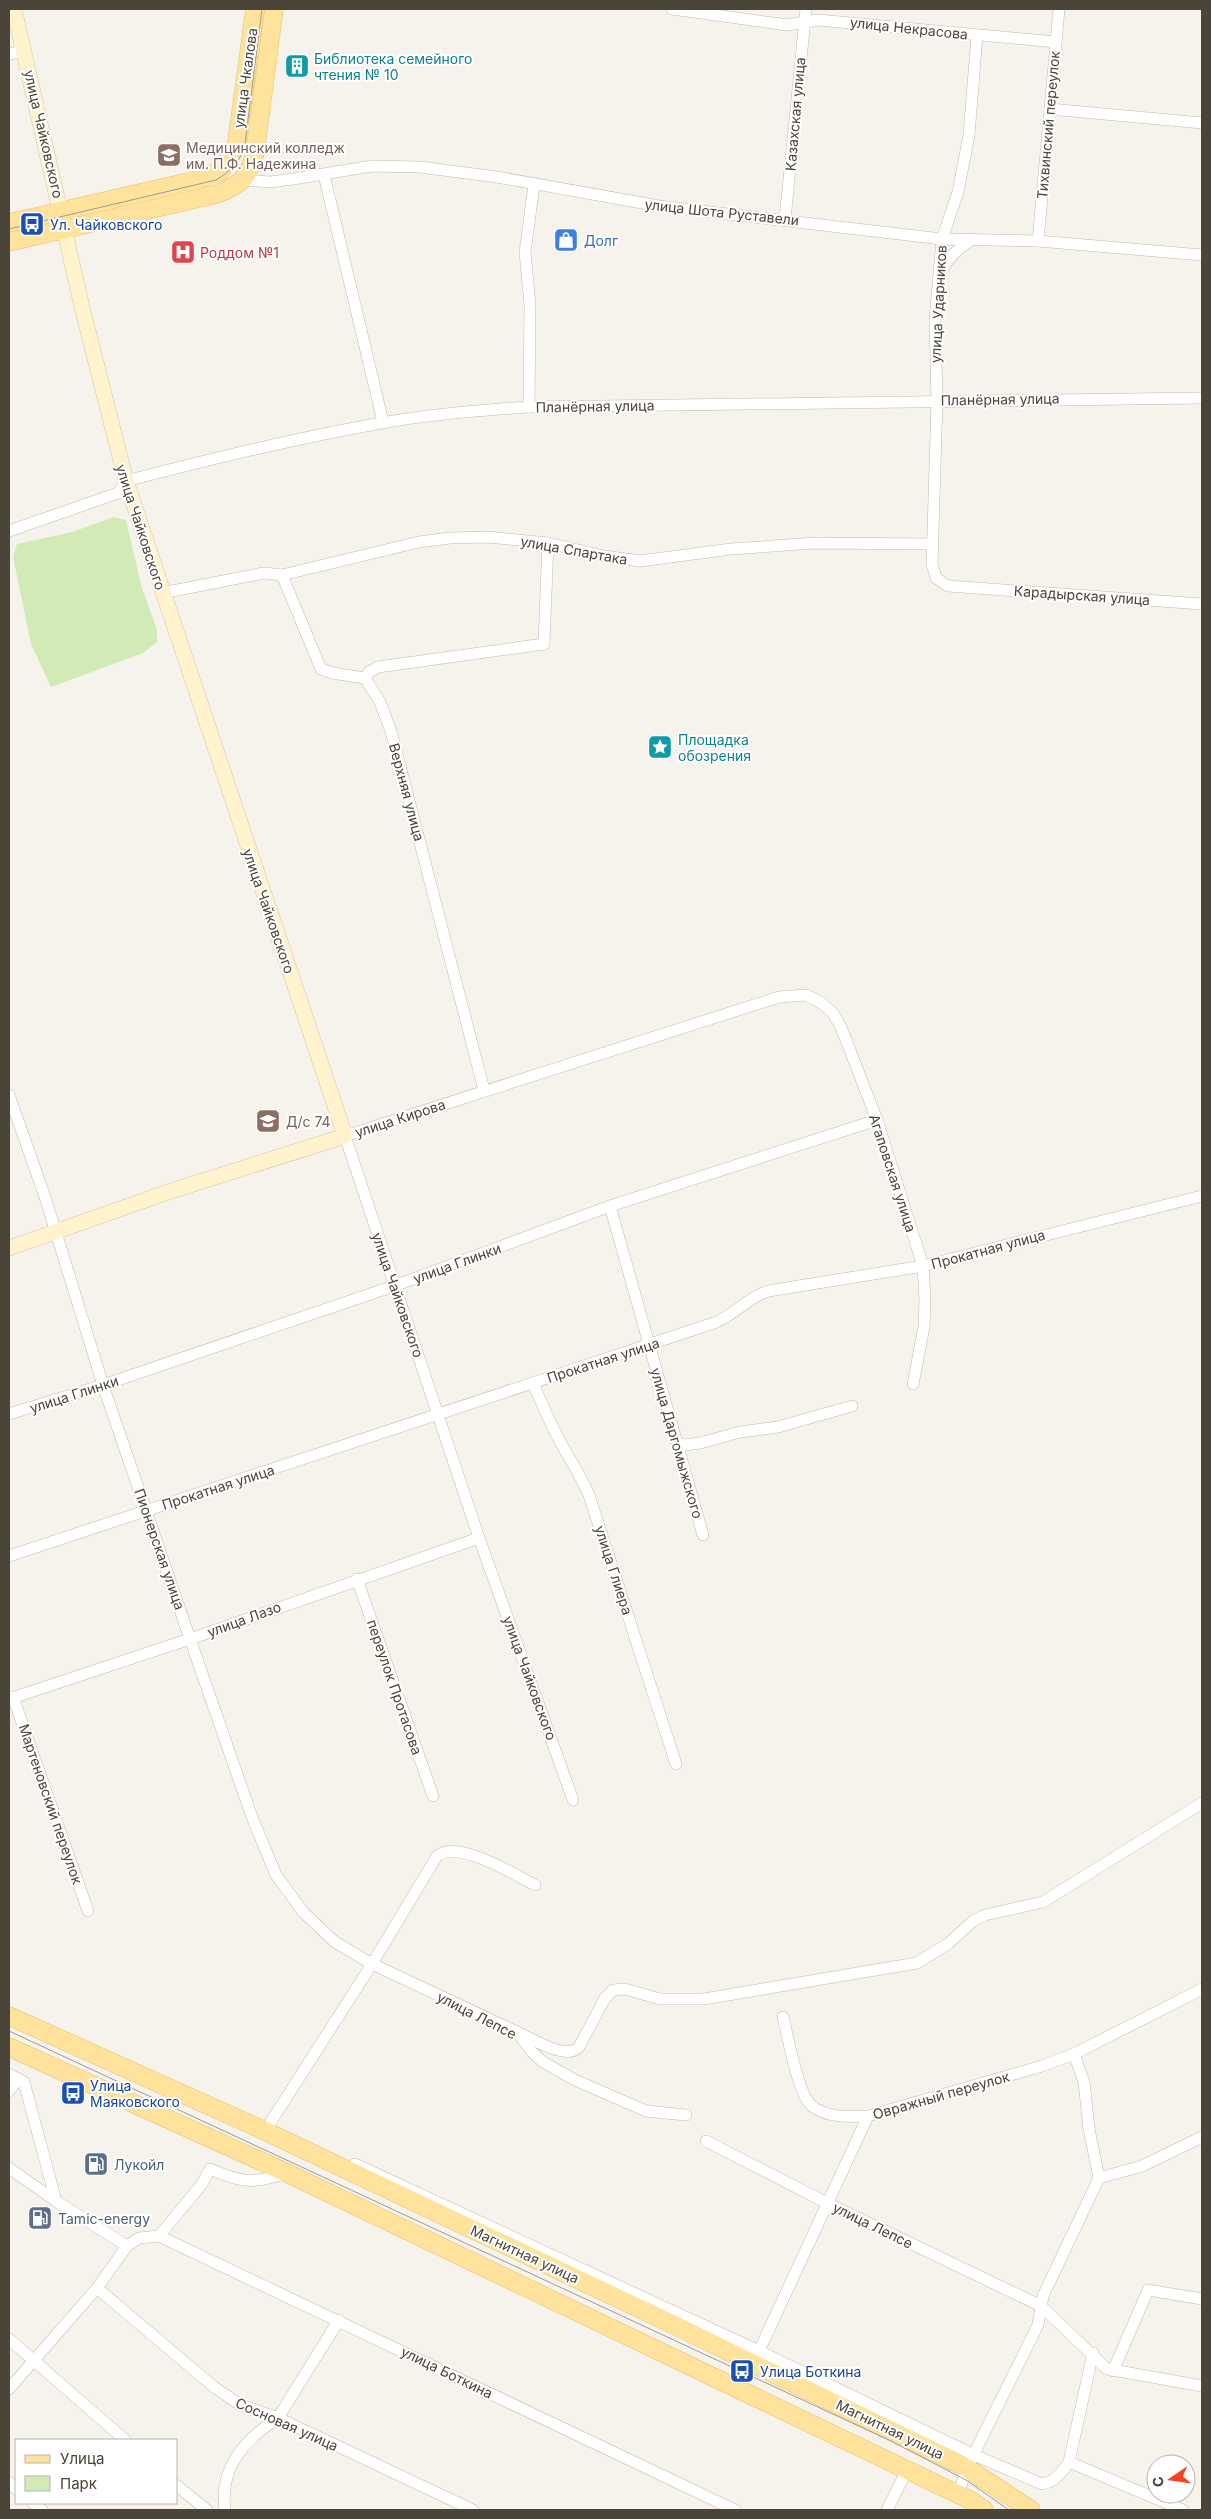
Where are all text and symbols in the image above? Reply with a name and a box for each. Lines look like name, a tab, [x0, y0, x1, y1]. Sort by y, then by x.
street label: улица Некрасова	[849, 13, 969, 43]
street label: улица Чкалова	[230, 27, 260, 129]
place label: Библиотека семейного чтения № 10	[314, 50, 473, 83]
street label: Тихвинский переулок	[1033, 50, 1063, 200]
building icon: Библиотека семейного чтения № 10	[284, 53, 310, 79]
street label: Казахская улица	[782, 56, 808, 172]
street label: улица Чайковского	[21, 68, 67, 200]
place label: Медицинский колледж им. П.Ф. Надежина	[186, 139, 345, 172]
school or university icon: Медицинский колледж им. П.Ф. Надежина	[156, 142, 182, 168]
street label: улица Шота Руставели	[644, 195, 800, 229]
bus stop icon: Ул. Чайковского	[19, 211, 45, 237]
place label: Ул. Чайковского	[50, 216, 162, 233]
shop icon: Долг	[553, 227, 579, 253]
place label: Долг	[584, 232, 618, 249]
hospital icon: Роддом №1	[170, 239, 196, 265]
place label: Роддом №1	[200, 244, 279, 261]
street label: улица Ударников	[926, 245, 950, 363]
street label: Планёрная улица	[940, 389, 1060, 409]
street label: Планёрная улица	[535, 396, 655, 416]
street label: улица Чайковского	[113, 462, 169, 592]
street label: улица Спартака	[519, 532, 629, 568]
street label: Карадырская улица	[1013, 582, 1151, 608]
place label: Площадка обозрения	[678, 731, 751, 764]
place icon: Площадка обозрения	[647, 734, 673, 760]
street label: Верхняя улица	[386, 741, 428, 843]
street label: улица Чайковского	[240, 846, 298, 976]
street label: улица Кирова	[353, 1095, 447, 1141]
school or university icon: Д/с 74	[255, 1108, 281, 1134]
street label: Агаповская улица	[866, 1112, 920, 1234]
place label: Д/с 74	[286, 1113, 331, 1130]
street label: Прокатная улица	[929, 1226, 1047, 1272]
street label: улица Чайковского	[369, 1230, 427, 1360]
street label: улица Глинки	[411, 1239, 503, 1287]
street label: Прокатная улица	[545, 1334, 661, 1386]
street label: улица Даргомыжского	[647, 1366, 707, 1520]
street label: улица Глинки	[27, 1372, 121, 1416]
street label: Прокатная улица	[160, 1461, 276, 1513]
street label: Пионерская улица	[131, 1486, 189, 1612]
street label: улица Глиера	[592, 1523, 636, 1617]
street label: улица Лазо	[205, 1598, 283, 1640]
street label: улица Чайковского	[500, 1613, 560, 1743]
street label: переулок Протасова	[364, 1617, 426, 1757]
street label: Мартеновский переулок	[16, 1722, 87, 1887]
street label: улица Лепсе	[434, 1988, 520, 2042]
street label: Овражный переулок	[871, 2067, 1012, 2123]
place label: Улица Маяковского	[90, 2077, 180, 2110]
bus stop icon: Улица Маяковского	[60, 2080, 86, 2106]
fuel station icon: Лукойл	[83, 2151, 109, 2177]
place label: Лукойл	[114, 2156, 164, 2173]
street label: улица Лепсе	[830, 2198, 916, 2252]
fuel station icon: Tamic-energy	[27, 2205, 53, 2231]
place label: Tamic-energy	[58, 2210, 150, 2227]
street label: Магнитная улица	[468, 2221, 582, 2287]
street label: улица Боткина	[398, 2342, 496, 2402]
bus stop icon: Улица Боткина	[729, 2358, 755, 2384]
place label: Улица Боткина	[760, 2363, 861, 2380]
street label: Сосновая улица	[233, 2394, 341, 2454]
street label: Магнитная улица	[833, 2396, 947, 2462]
legend	[15, 2439, 178, 2504]
text: Улица	[60, 2449, 104, 2468]
north arrow	[1146, 2454, 1196, 2504]
text: Парк	[60, 2474, 97, 2493]
text: С	[1148, 2475, 1167, 2489]

